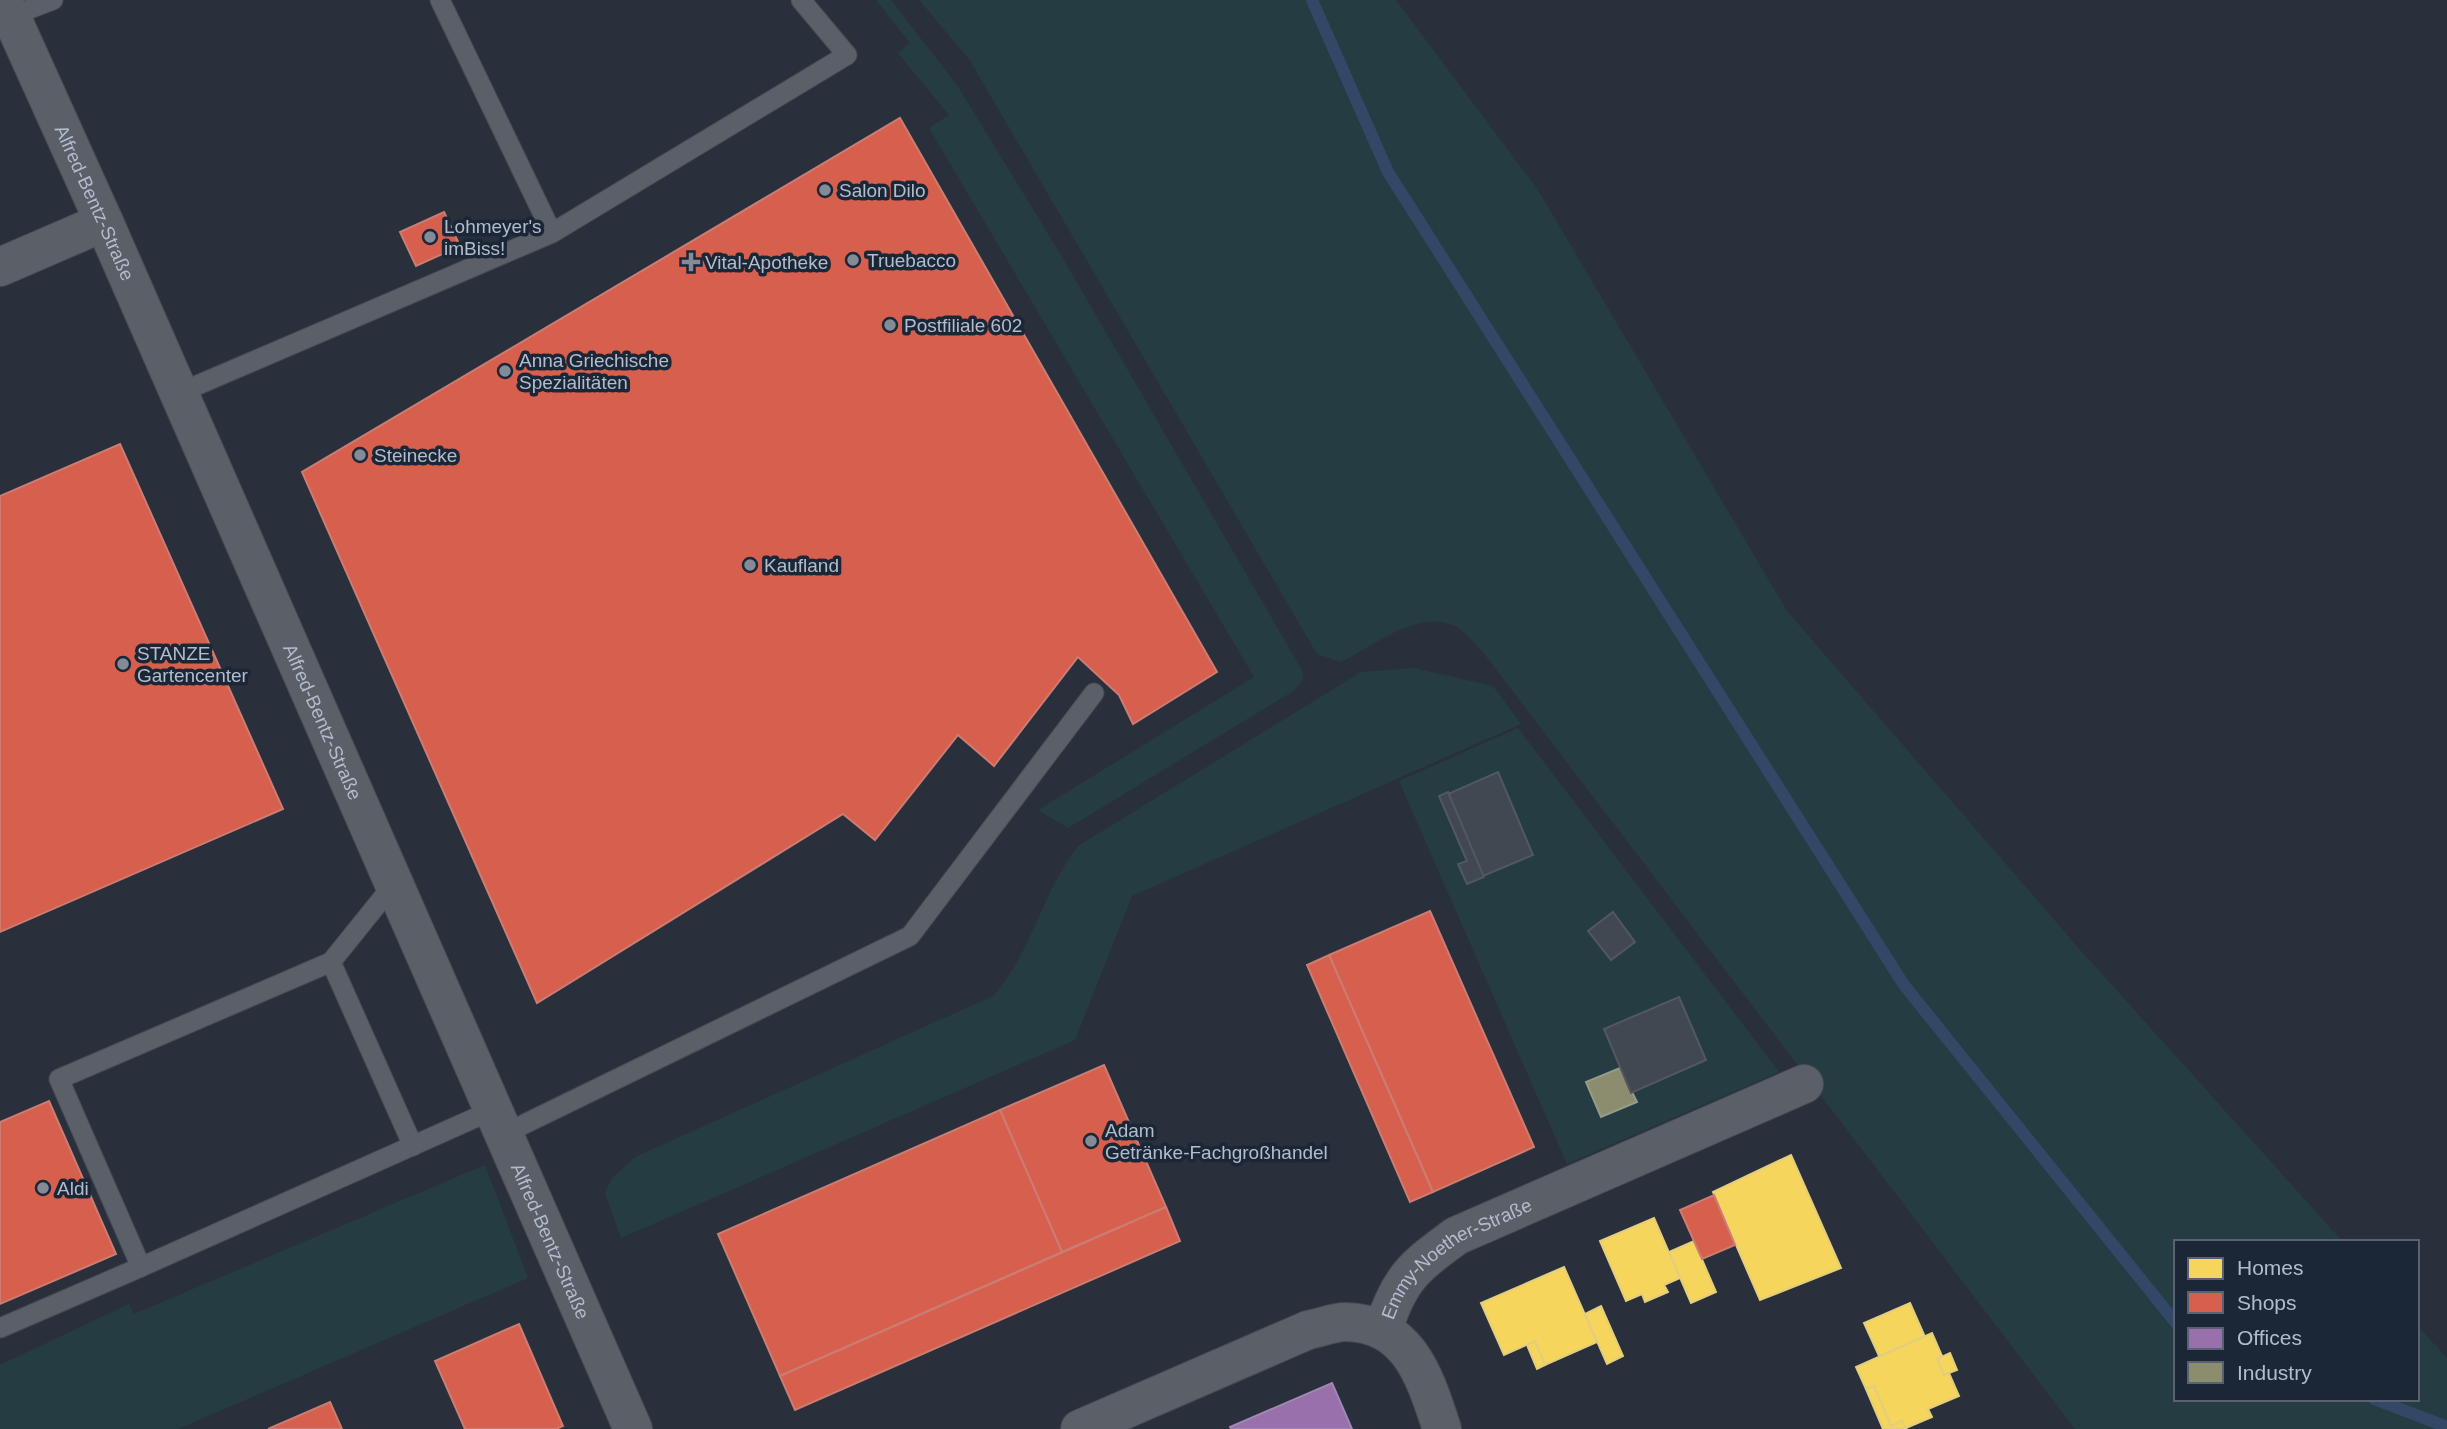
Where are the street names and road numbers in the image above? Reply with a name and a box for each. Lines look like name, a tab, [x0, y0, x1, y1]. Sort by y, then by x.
street label: Alfred-Bentz-Straße	[51, 122, 139, 284]
street label: Alfred-Bentz-Straße	[280, 641, 366, 803]
street label: Alfred-Bentz-Straße	[507, 1160, 594, 1322]
street label: Emmy-Noether-Straße	[1377, 1194, 1535, 1322]

